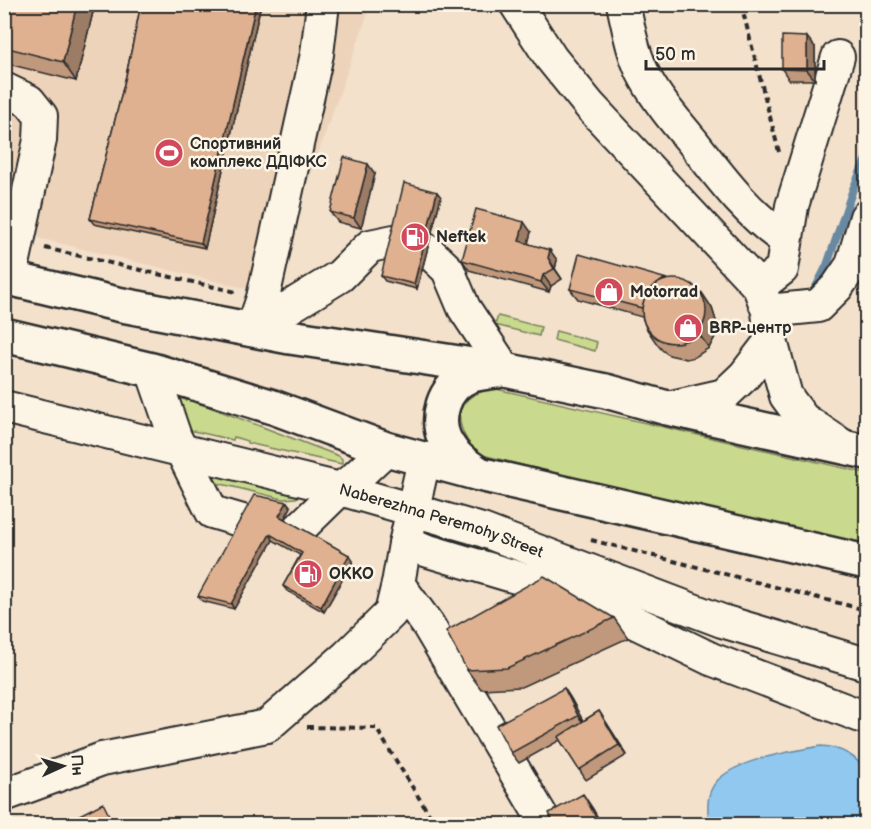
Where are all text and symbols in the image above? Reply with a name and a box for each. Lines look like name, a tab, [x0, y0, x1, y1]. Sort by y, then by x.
scale bar	[646, 33, 824, 71]
text: 50 m	[655, 44, 696, 65]
place label: Спортивний комплекс ДДІФКС	[190, 135, 327, 172]
sports icon: Спортивний комплекс ДДІФКС	[153, 137, 185, 169]
fuel station icon: Neftek	[399, 221, 431, 253]
place label: Neftek	[436, 228, 487, 247]
shop icon: Motorrad	[593, 276, 625, 308]
place label: Motorrad	[630, 283, 698, 302]
shop icon: BRP-центр	[672, 312, 704, 344]
place label: BRP-центр	[709, 319, 792, 338]
street label: Naberezhna Peremohy Street	[337, 480, 546, 562]
fuel station icon: OKKO	[292, 558, 324, 590]
place label: OKKO	[329, 565, 374, 584]
north arrow	[33, 736, 93, 796]
text: Пн	[66, 754, 87, 776]

